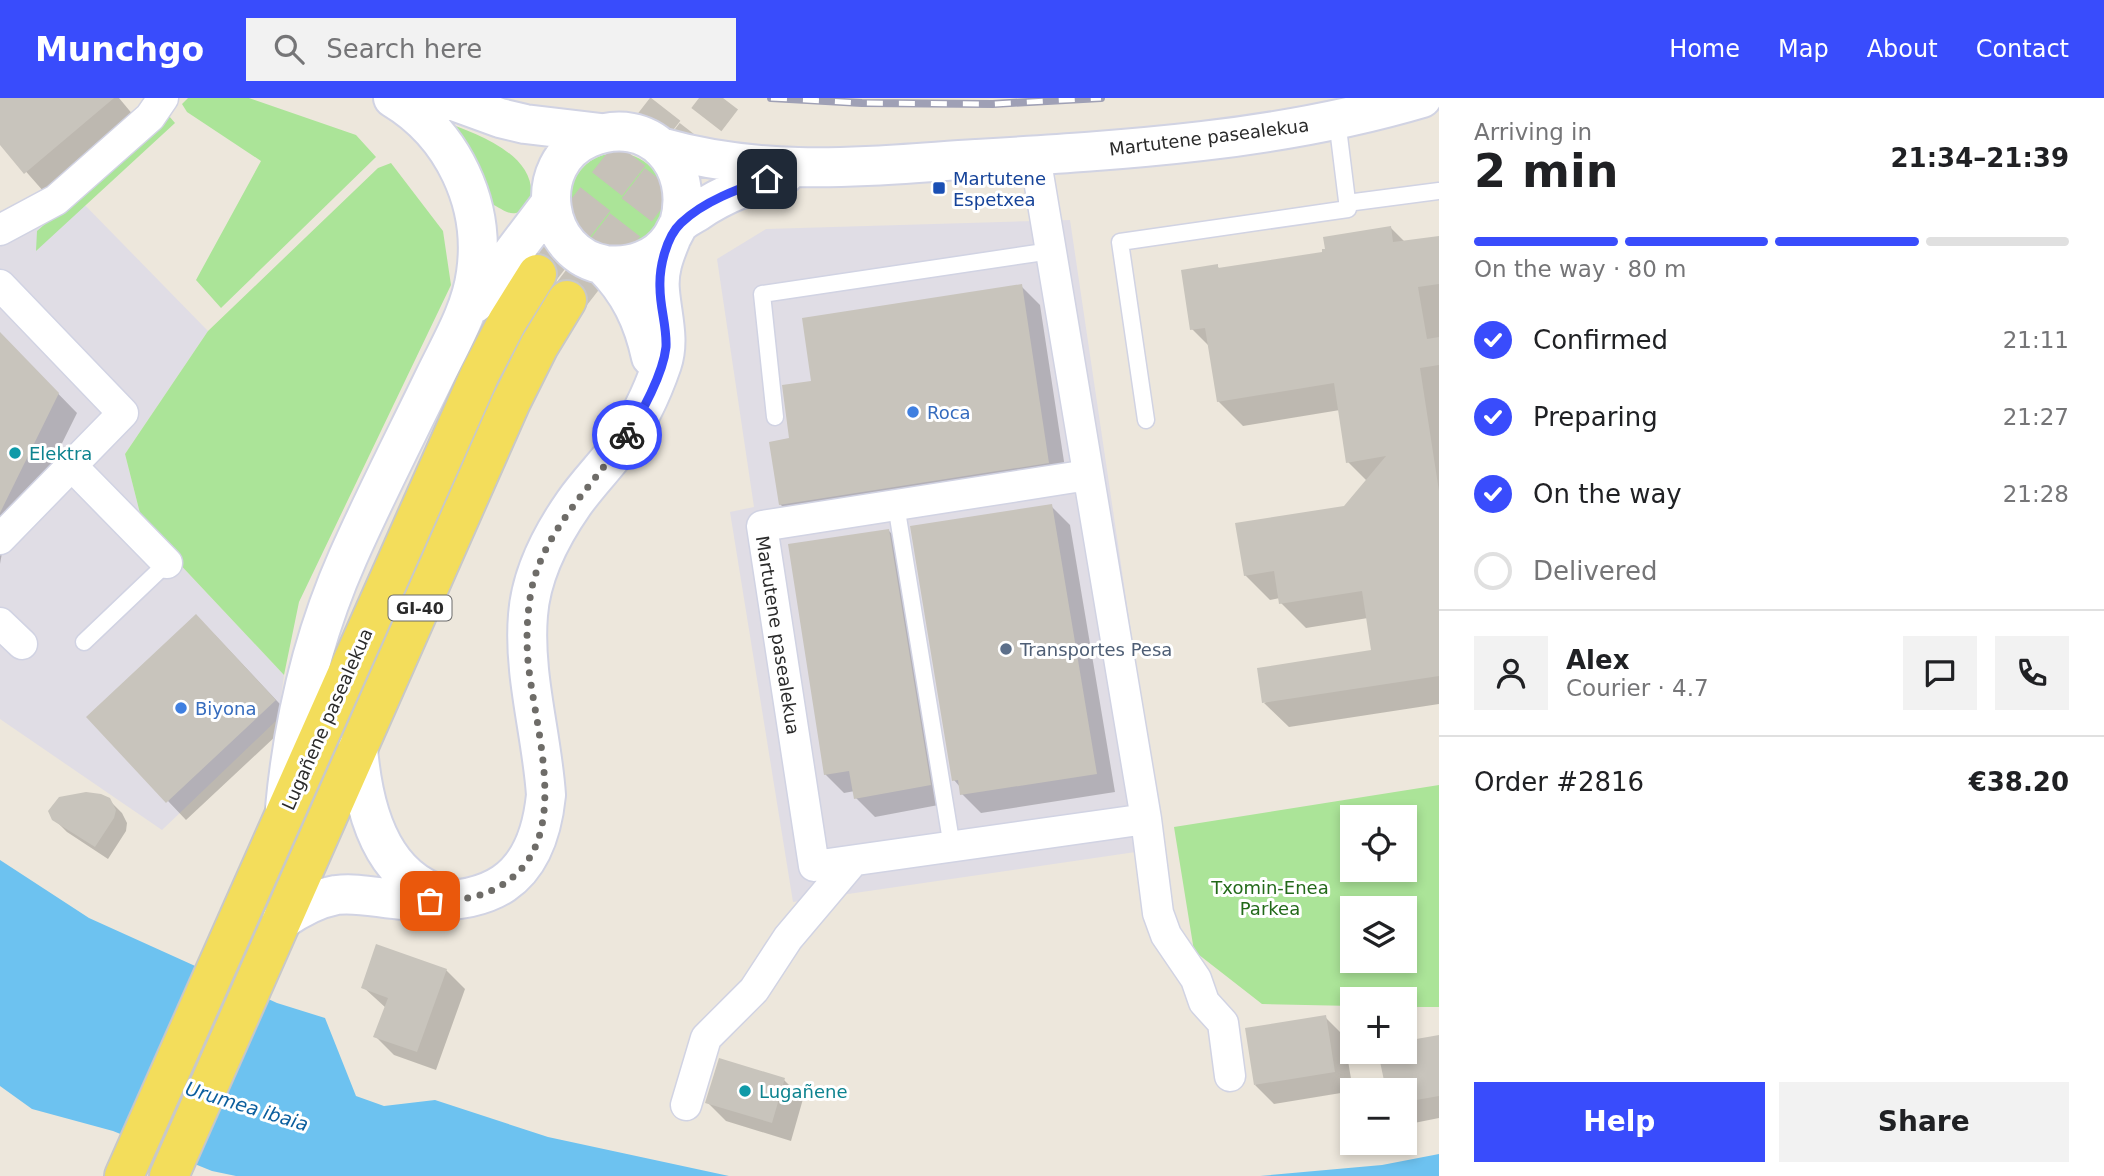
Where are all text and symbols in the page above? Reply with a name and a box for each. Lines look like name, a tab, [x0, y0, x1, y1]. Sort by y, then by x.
search box	[246, 18, 736, 81]
text: Munchgo	[35, 30, 204, 69]
icon: search	[270, 30, 308, 68]
text: Search here	[326, 34, 482, 64]
text: Home	[1669, 35, 1740, 63]
text: Map	[1778, 35, 1829, 63]
text: About	[1867, 35, 1938, 63]
text: Contact	[1976, 35, 2069, 63]
street label: Martutene pasealekua	[1108, 114, 1310, 160]
text: Arriving in	[1474, 119, 1592, 145]
text: 21:34–21:39	[1890, 143, 2069, 173]
text: 2 min	[1474, 144, 1618, 198]
pin	[737, 149, 797, 209]
icon: home	[748, 160, 786, 198]
place label: Martutene Espetxea	[953, 168, 1046, 210]
marker: Martutene Espetxea	[931, 180, 947, 196]
text: On the way · 80 m	[1474, 256, 1686, 282]
icon: check	[1474, 321, 1512, 359]
text: Confirmed	[1533, 325, 1668, 355]
text: 21:11	[2003, 327, 2069, 353]
icon: check	[1474, 398, 1512, 436]
courier	[592, 400, 662, 470]
place label: Roca	[927, 402, 971, 423]
text: Preparing	[1533, 402, 1658, 432]
marker: Roca	[905, 404, 921, 420]
text: 21:27	[2003, 404, 2069, 430]
icon: bike	[608, 416, 646, 454]
place label: Elektra	[29, 443, 92, 464]
marker: Elektra	[7, 445, 23, 461]
icon: check	[1474, 475, 1512, 513]
text: On the way	[1533, 479, 1682, 509]
text: 21:28	[2003, 481, 2069, 507]
street label: Martutene pasealekua	[752, 534, 804, 736]
text: Delivered	[1533, 556, 1657, 586]
road number: GI-40	[388, 596, 452, 621]
street label: Lugañene pasealekua	[277, 625, 377, 813]
button: person	[1474, 636, 1548, 710]
button: chat	[1903, 636, 1977, 710]
button: phone	[1995, 636, 2069, 710]
place label: Transportes Pesa	[1019, 639, 1172, 660]
marker: Transportes Pesa	[998, 641, 1014, 657]
text: Alex	[1566, 645, 1629, 675]
text: Courier · 4.7	[1566, 675, 1709, 701]
place label: Biyona	[195, 698, 256, 719]
marker: Biyona	[173, 700, 189, 716]
text: Order #2816	[1474, 767, 1644, 797]
text: €38.20	[1969, 767, 2069, 797]
map controls	[1340, 805, 1417, 1155]
button: locate	[1340, 805, 1417, 882]
pin	[400, 871, 460, 931]
park label: Txomin-Enea Parkea	[1210, 877, 1329, 919]
icon: bag	[411, 882, 449, 920]
button: layers	[1340, 896, 1417, 973]
button: +	[1340, 987, 1417, 1064]
water label: Urumea ibaia	[183, 1077, 311, 1135]
button: −	[1340, 1078, 1417, 1155]
place label: Lugañene	[759, 1081, 848, 1102]
button: Help	[1474, 1082, 1765, 1162]
button: Share	[1779, 1082, 2069, 1162]
marker: Lugañene	[737, 1083, 753, 1099]

